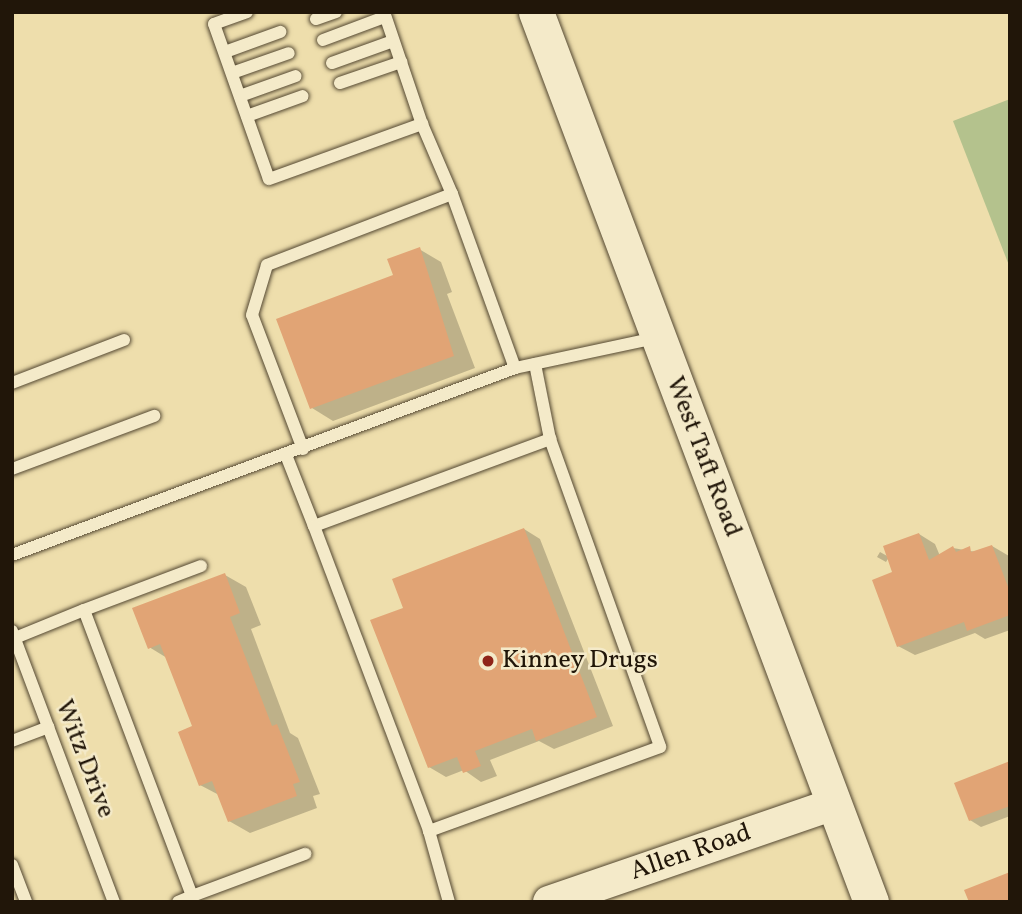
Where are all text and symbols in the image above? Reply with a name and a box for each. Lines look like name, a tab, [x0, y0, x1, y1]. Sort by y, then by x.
street label: West Taft Road	[658, 372, 748, 542]
place label: Kinney Drugs	[502, 645, 659, 677]
marker: Kinney Drugs	[480, 653, 496, 669]
street label: Witz Drive	[47, 696, 121, 822]
street label: Allen Road	[627, 818, 755, 888]

